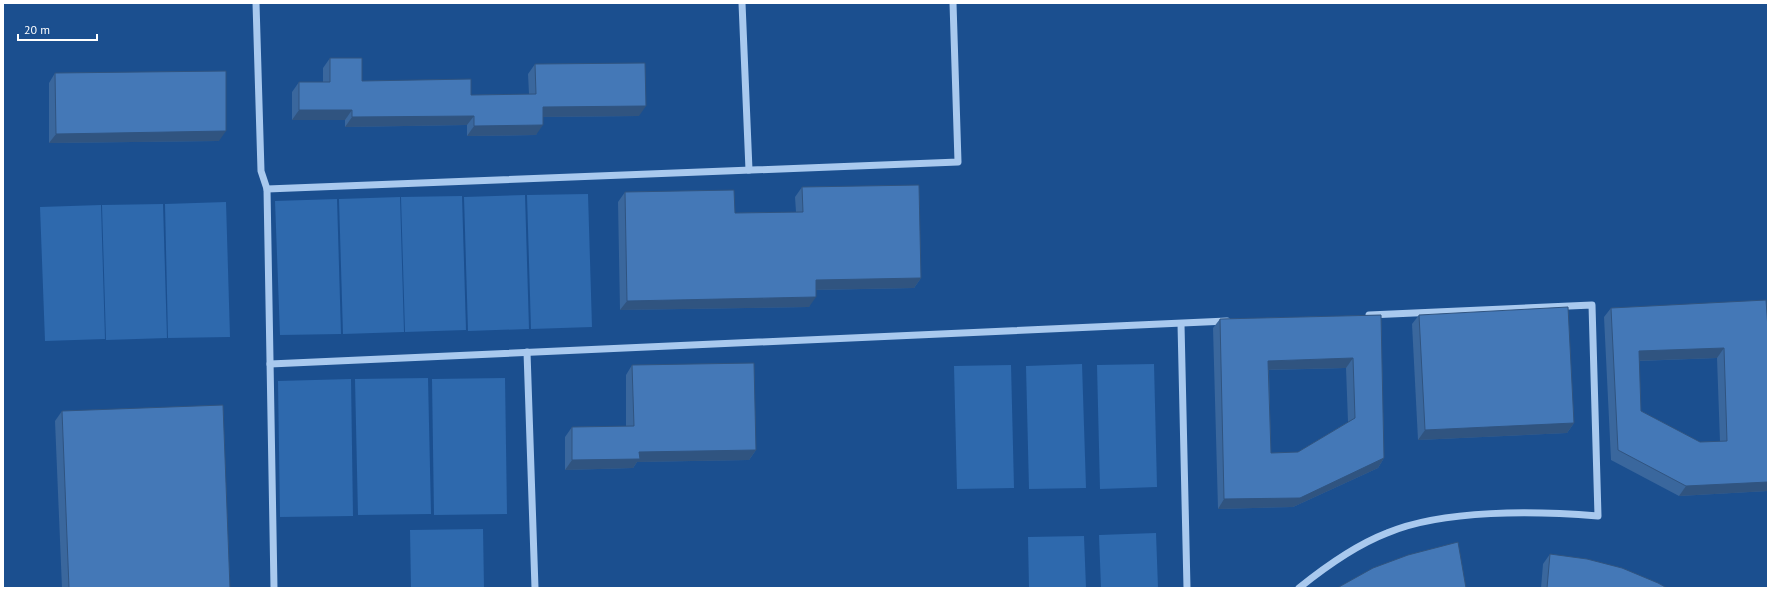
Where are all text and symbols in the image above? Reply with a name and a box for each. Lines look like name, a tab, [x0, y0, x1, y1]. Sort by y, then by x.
scale bar	[18, 16, 97, 42]
text: 20 m	[24, 22, 50, 37]

